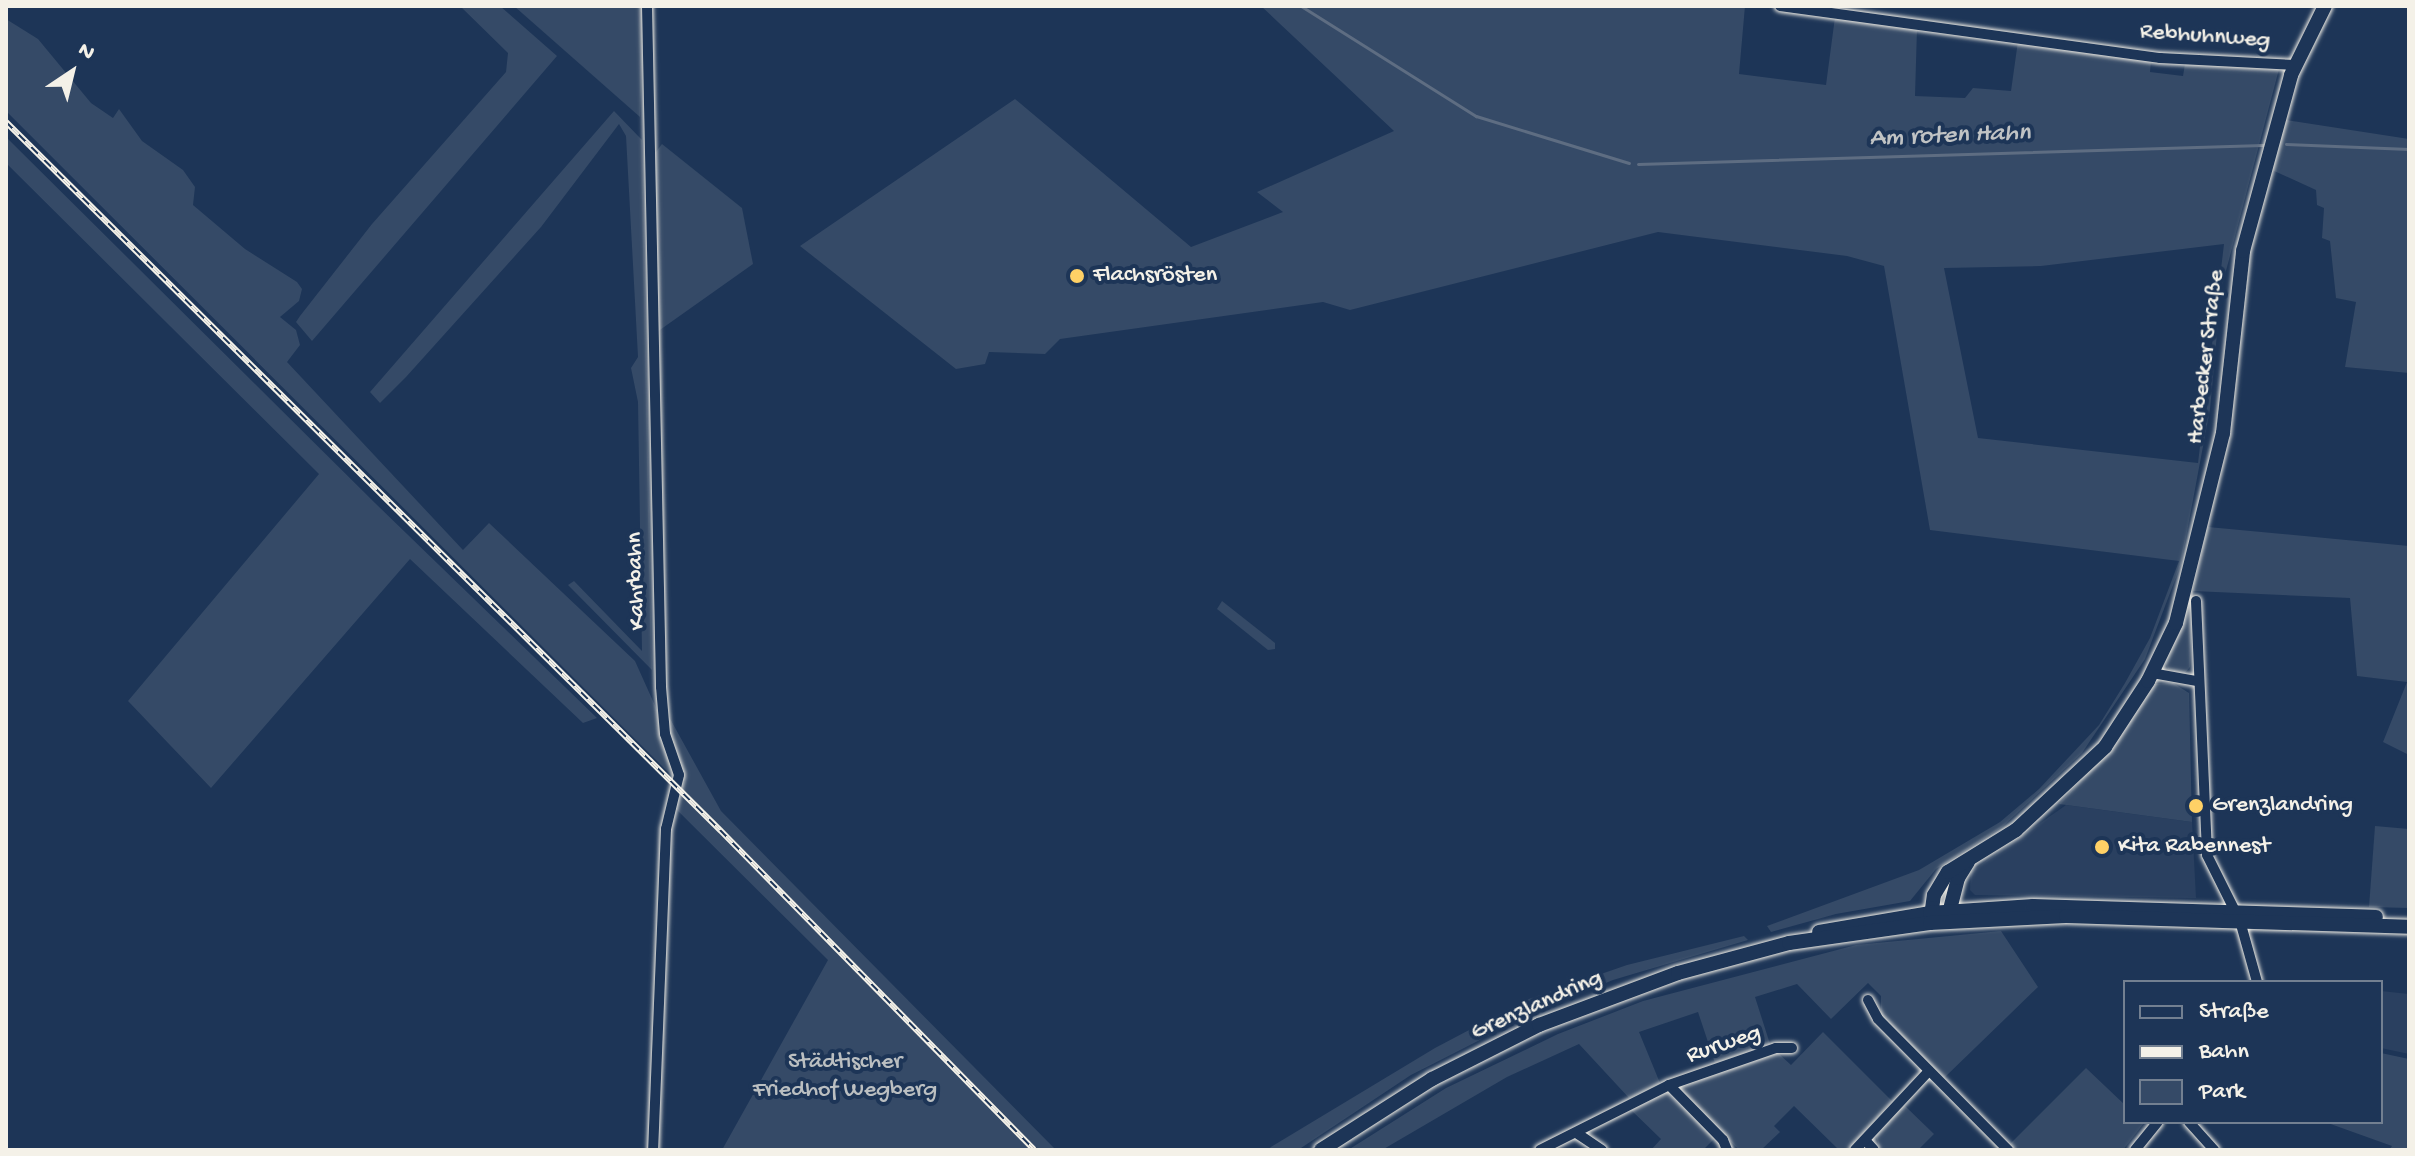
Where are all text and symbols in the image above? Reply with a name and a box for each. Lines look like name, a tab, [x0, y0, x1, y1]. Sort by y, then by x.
street label: Rebhuhnweg	[2139, 18, 2271, 56]
north arrow	[32, 32, 112, 112]
text: N	[72, 38, 99, 67]
water label: Am roten Hahn	[1869, 119, 2031, 155]
place label: Flachsrösten	[1093, 262, 1217, 290]
marker: Flachsrösten	[1068, 267, 1086, 285]
street label: Harbecker Straße	[2182, 268, 2232, 446]
street label: Kahrbahn	[621, 531, 653, 631]
place label: Grenzlandring	[2212, 792, 2353, 820]
marker: Grenzlandring	[2187, 797, 2205, 815]
place label: Kita Rabennest	[2118, 833, 2270, 861]
marker: Kita Rabennest	[2093, 838, 2111, 856]
street label: Grenzlandring	[1467, 964, 1607, 1048]
legend	[2123, 980, 2383, 1124]
text: Straße	[2199, 998, 2269, 1027]
street label: Rurweg	[1683, 1019, 1765, 1071]
text: Bahn	[2199, 1038, 2249, 1067]
park label: Städtischer Friedhof Wegberg	[753, 1049, 937, 1105]
text: Park	[2199, 1078, 2245, 1107]

